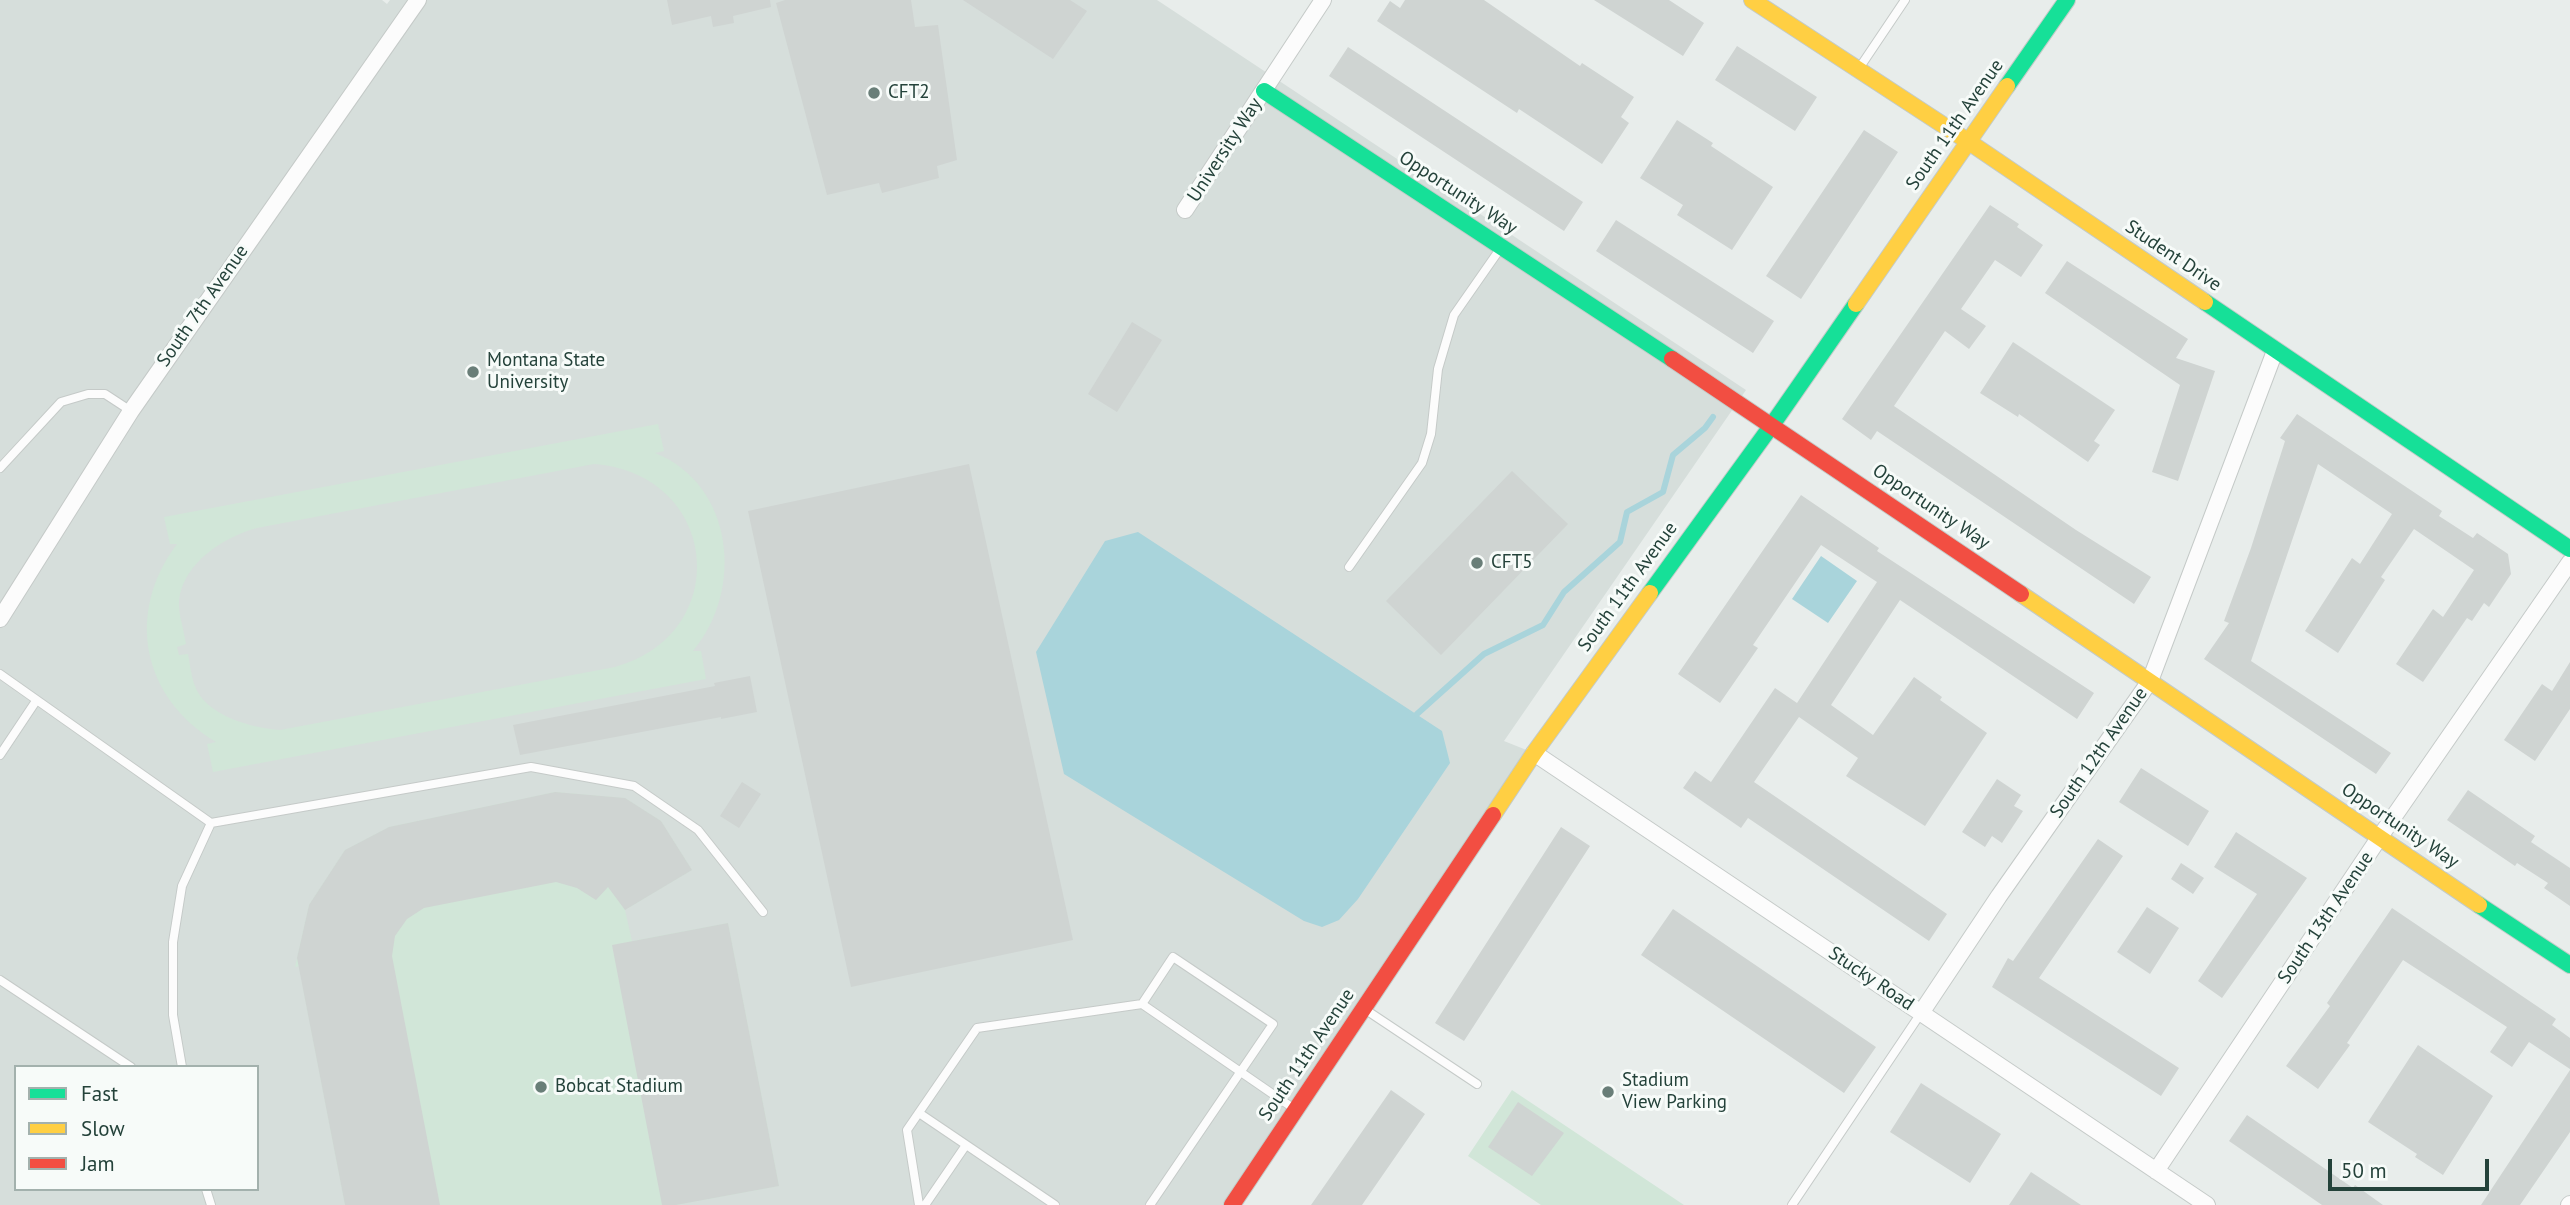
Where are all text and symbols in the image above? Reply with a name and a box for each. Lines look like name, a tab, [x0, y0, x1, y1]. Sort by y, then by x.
street label: South 11th Avenue	[1901, 55, 2009, 195]
place label: CFT2	[888, 82, 930, 104]
marker: CFT2	[866, 85, 882, 101]
street label: University Way	[1183, 94, 1267, 206]
street label: Opportunity Way	[1395, 146, 1521, 240]
street label: Student Drive	[2121, 215, 2225, 297]
street label: South 7th Avenue	[152, 241, 254, 371]
place label: Montana State University	[487, 350, 605, 394]
marker: Montana State University	[465, 364, 481, 380]
street label: Opportunity Way	[1868, 459, 1994, 555]
street label: South 11th Avenue	[1573, 518, 1683, 656]
place label: CFT5	[1491, 552, 1533, 574]
marker: CFT5	[1469, 555, 1485, 571]
street label: South 12th Avenue	[2045, 683, 2153, 823]
street label: Opportunity Way	[2337, 778, 2463, 874]
street label: South 13th Avenue	[2273, 848, 2379, 988]
street label: Stucky Road	[1824, 942, 1918, 1016]
street label: South 11th Avenue	[1254, 985, 1360, 1125]
legend	[14, 1065, 259, 1191]
place label: Stadium View Parking	[1622, 1070, 1727, 1114]
place label: Bobcat Stadium	[555, 1076, 683, 1098]
marker: Bobcat Stadium	[533, 1079, 549, 1095]
text: Fast	[81, 1080, 118, 1107]
marker: Stadium View Parking	[1600, 1084, 1616, 1100]
text: Slow	[81, 1115, 125, 1142]
scale bar	[2332, 1146, 2493, 1190]
text: Jam	[81, 1150, 115, 1177]
text: 50 m	[2341, 1157, 2387, 1184]

